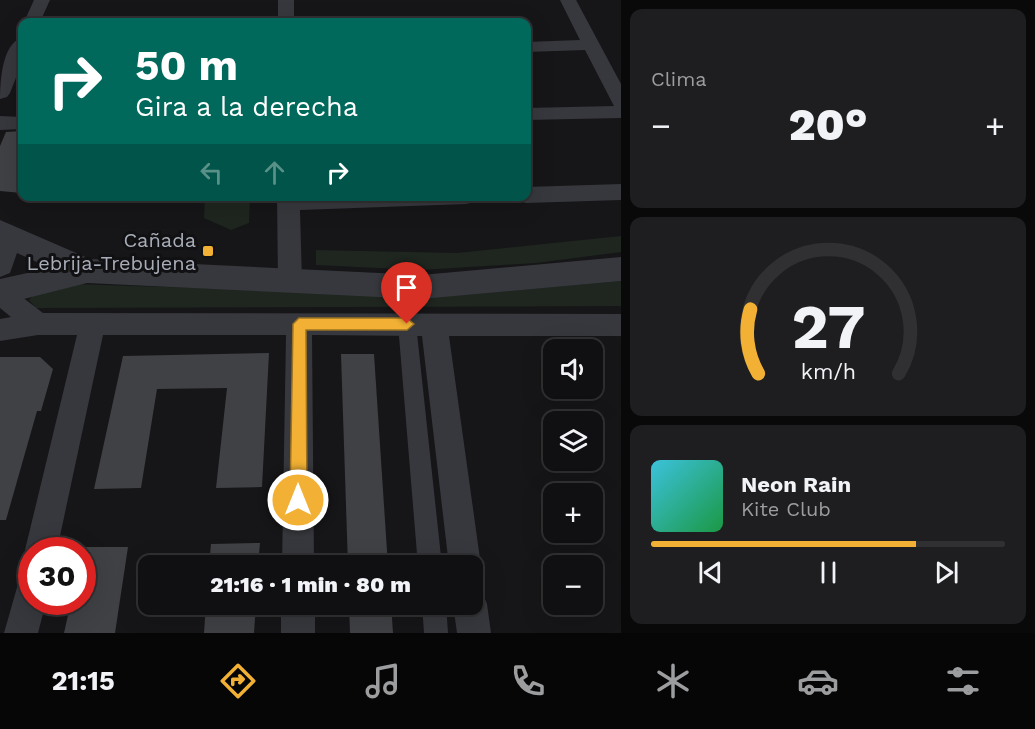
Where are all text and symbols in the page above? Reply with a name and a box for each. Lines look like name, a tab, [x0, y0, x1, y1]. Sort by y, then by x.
text: 50 m	[135, 41, 238, 90]
icon: right	[36, 42, 114, 120]
text: Clima	[651, 67, 707, 91]
text: Gira a la derecha	[135, 91, 358, 123]
text: 20°	[788, 98, 868, 151]
text: −	[651, 106, 671, 145]
text: +	[985, 106, 1005, 145]
icon: left	[195, 156, 228, 189]
icon: ahead	[258, 156, 291, 189]
icon: right	[321, 156, 354, 189]
place label: Cañada Lebrija-Trebujena	[27, 228, 196, 275]
marker: Cañada Lebrija-Trebujena	[201, 244, 215, 258]
pin	[381, 262, 432, 324]
icon: arrive	[390, 271, 423, 304]
text: 27	[791, 290, 865, 363]
map controls	[543, 339, 603, 615]
button: sound	[543, 339, 603, 399]
text: km/h	[800, 359, 856, 384]
button: layers	[543, 411, 603, 471]
position arrow	[266, 468, 330, 532]
text: Neon Rain	[741, 472, 851, 497]
button: +	[543, 483, 603, 543]
text: Kite Club	[741, 497, 831, 521]
speed limit sign: 30	[18, 537, 96, 615]
button: −	[543, 555, 603, 615]
icon: previous	[694, 556, 727, 589]
icon: pause	[812, 556, 845, 589]
icon: next	[930, 556, 963, 589]
text: 21:16 · 1 min · 80 m	[210, 572, 411, 597]
icon: directions	[217, 660, 259, 702]
icon: music	[362, 660, 404, 702]
icon: phone	[507, 660, 549, 702]
icon: climate	[652, 660, 694, 702]
icon: car	[797, 660, 839, 702]
icon: filters	[942, 660, 984, 702]
text: 21:15	[51, 665, 115, 697]

